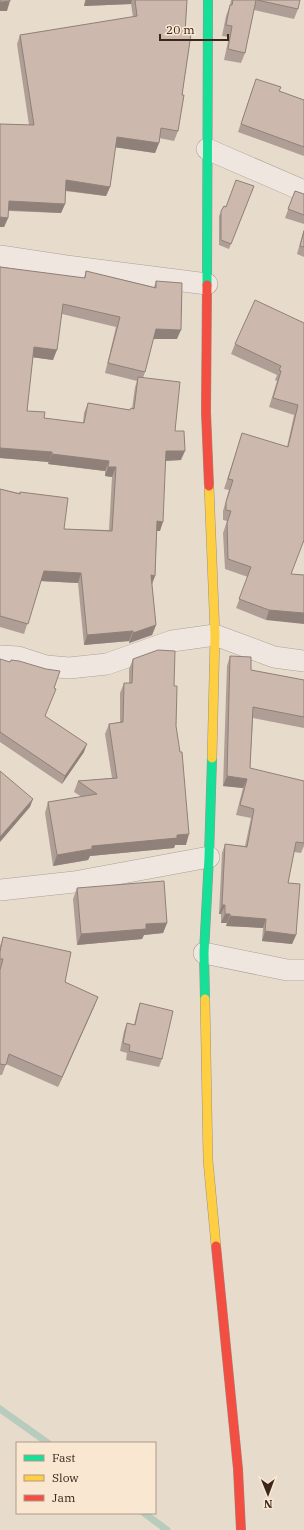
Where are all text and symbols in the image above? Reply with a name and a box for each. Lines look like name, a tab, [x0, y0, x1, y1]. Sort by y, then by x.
scale bar	[160, 16, 228, 42]
text: 20 m	[166, 22, 195, 37]
legend	[16, 1442, 156, 1514]
text: Fast	[52, 1450, 76, 1465]
text: Slow	[52, 1470, 79, 1485]
north arrow	[248, 1474, 288, 1514]
text: Jam	[52, 1490, 76, 1505]
text: N	[263, 1497, 273, 1511]

